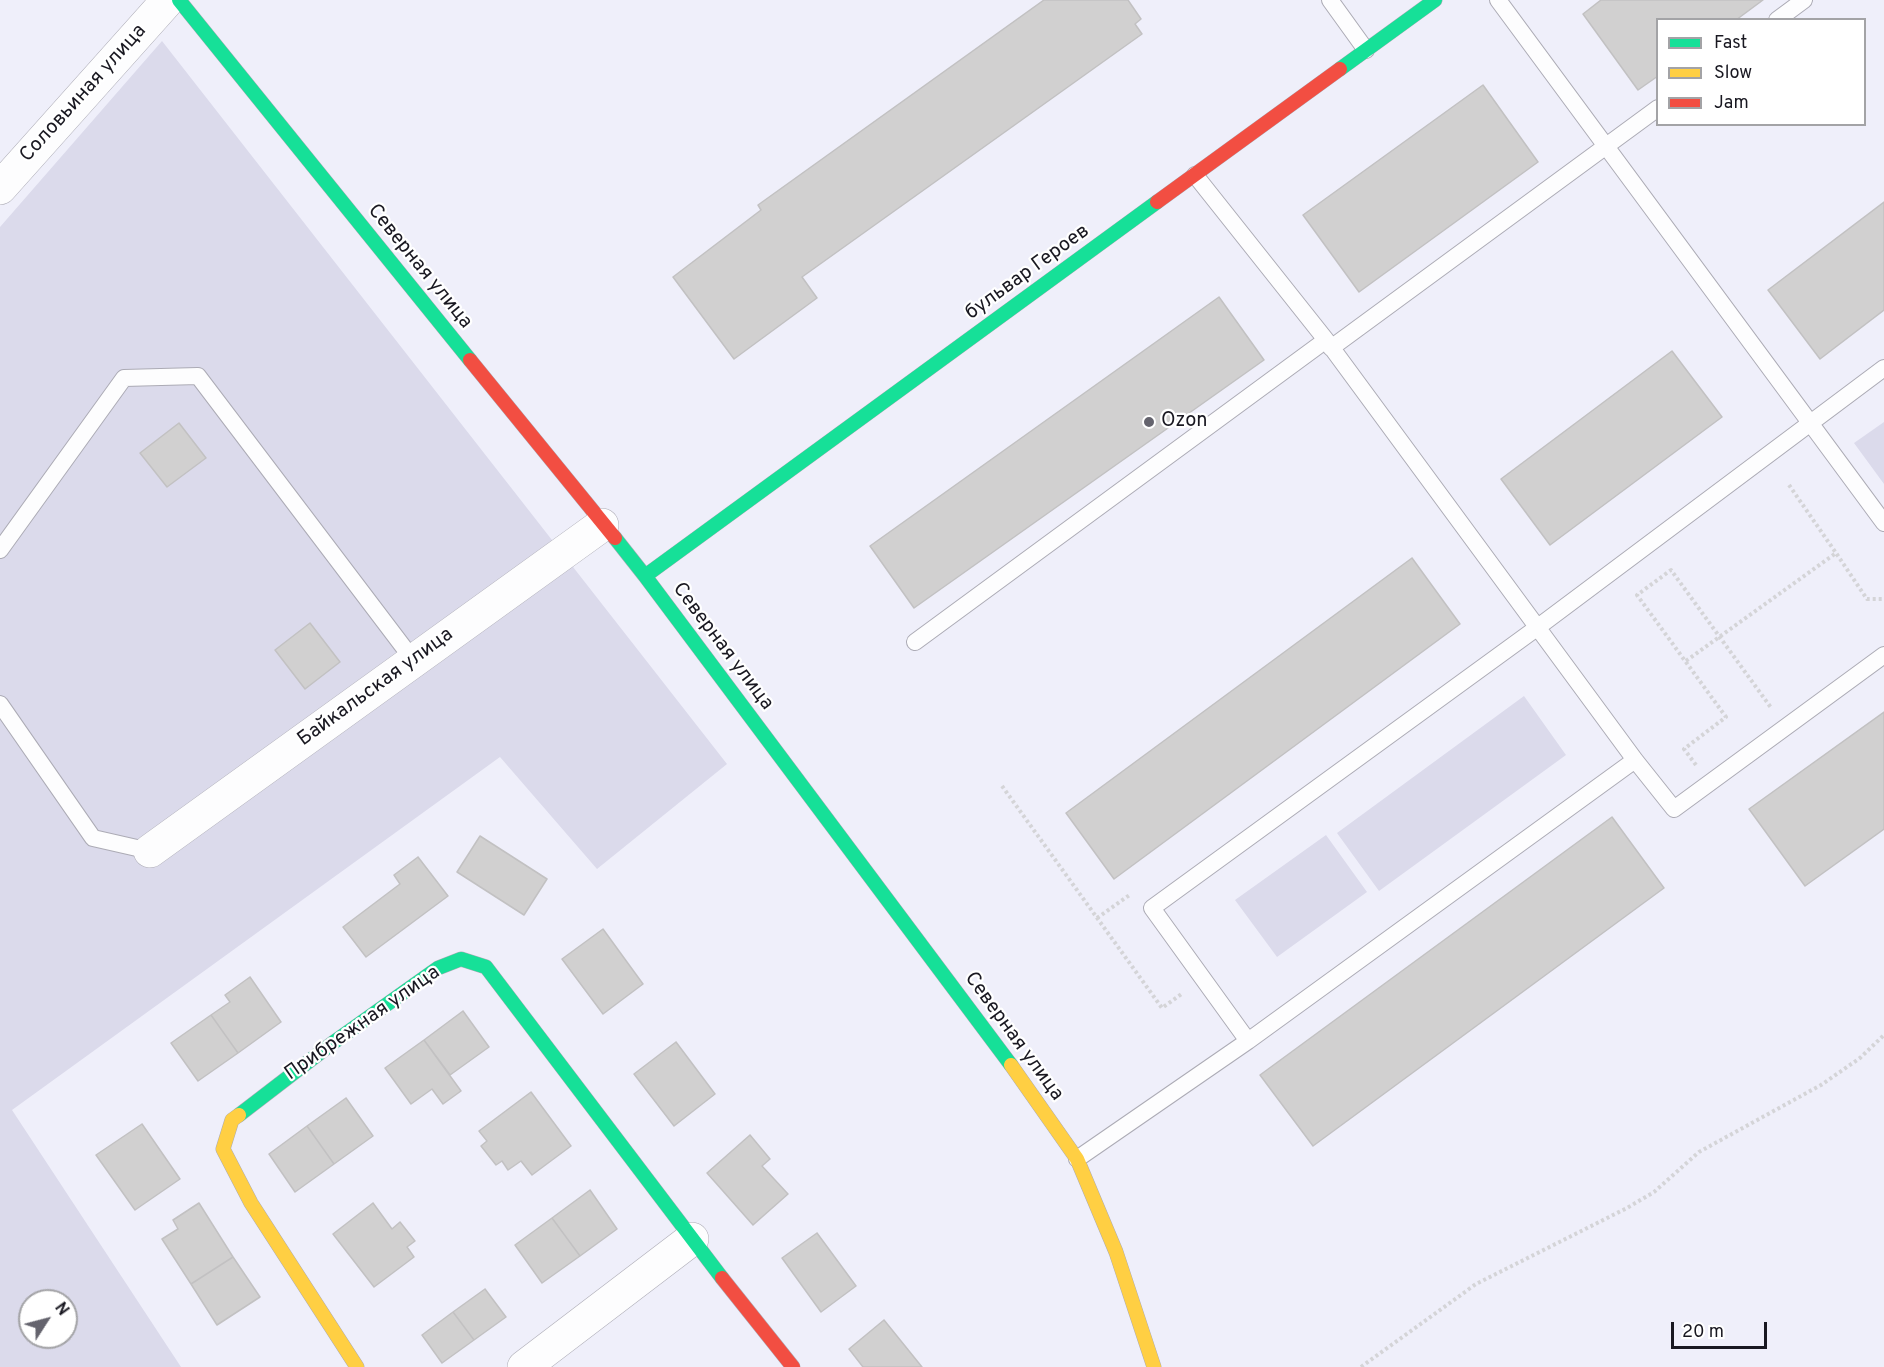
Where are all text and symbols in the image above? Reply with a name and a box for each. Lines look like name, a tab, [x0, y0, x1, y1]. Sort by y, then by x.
legend	[1656, 18, 1866, 126]
street label: Соловьиная улица	[16, 20, 152, 168]
text: Fast	[1714, 32, 1747, 55]
text: Slow	[1714, 62, 1752, 85]
text: Jam	[1714, 92, 1749, 115]
street label: Северная улица	[361, 200, 477, 334]
street label: бульвар Героев	[961, 220, 1095, 326]
place label: Ozon	[1161, 410, 1207, 434]
marker: Ozon	[1142, 415, 1156, 429]
street label: Северная улица	[666, 579, 778, 715]
street label: Байкальская улица	[294, 624, 458, 752]
street label: Прибрежная улица	[281, 961, 445, 1087]
street label: Северная улица	[958, 968, 1068, 1106]
north arrow	[18, 1289, 78, 1349]
text: N	[49, 1299, 72, 1320]
scale bar	[1674, 1310, 1770, 1348]
text: 20 m	[1682, 1321, 1724, 1344]

